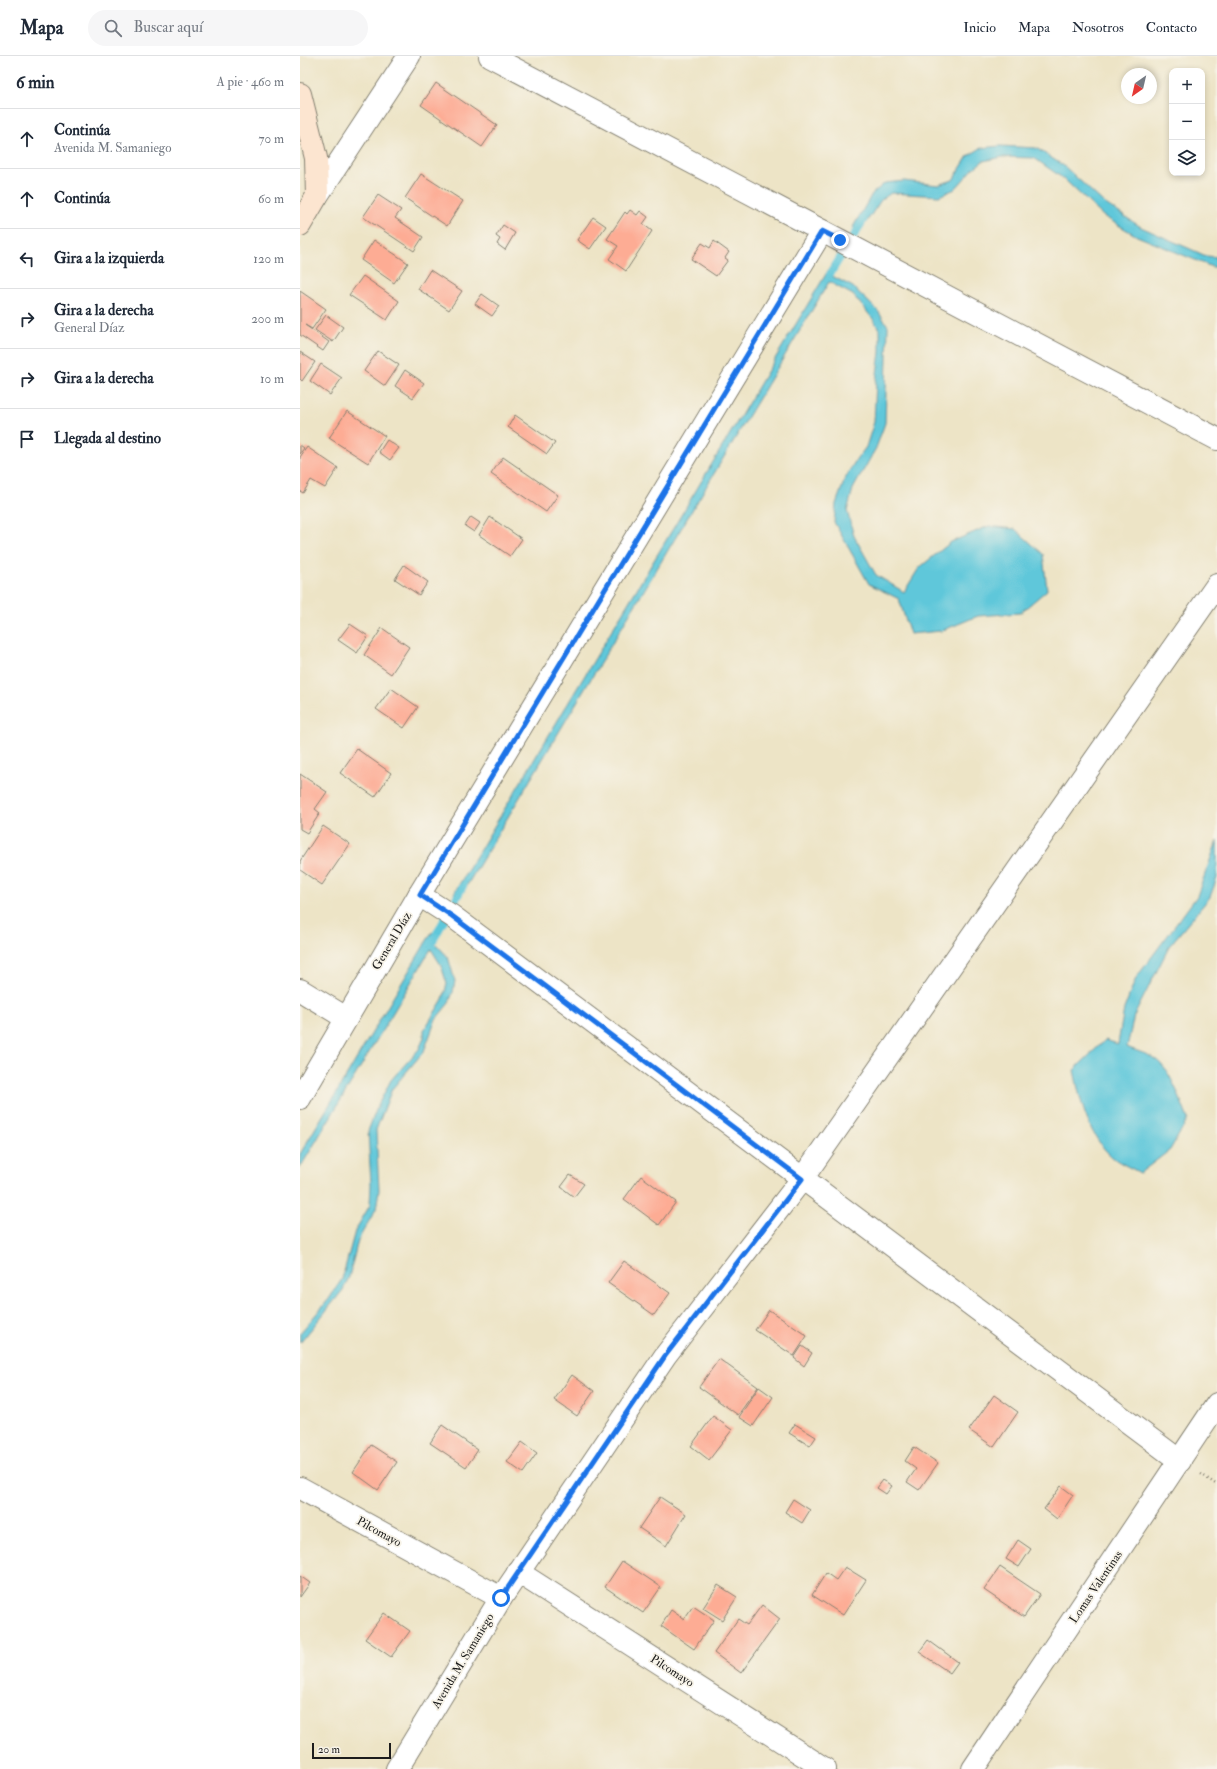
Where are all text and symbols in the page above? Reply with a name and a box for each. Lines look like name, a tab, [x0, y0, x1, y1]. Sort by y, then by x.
search box	[88, 10, 368, 46]
text: Mapa	[20, 16, 64, 40]
icon: search	[102, 17, 124, 39]
text: Buscar aquí	[134, 18, 203, 37]
text: Inicio	[963, 19, 996, 36]
text: Mapa	[1018, 19, 1050, 36]
text: Nosotros	[1072, 19, 1124, 36]
text: Contacto	[1146, 19, 1197, 36]
north arrow	[1121, 68, 1157, 104]
map controls	[1169, 68, 1205, 176]
button: +	[1169, 68, 1205, 104]
text: 6 min	[16, 72, 55, 93]
text: A pie · 460 m	[217, 74, 284, 90]
button: −	[1169, 104, 1205, 140]
text: Continúa	[54, 121, 110, 140]
icon: ahead	[16, 128, 38, 150]
text: 70 m	[259, 131, 284, 147]
text: Avenida M. Samaniego	[54, 140, 171, 156]
button: layers	[1169, 140, 1205, 176]
icon: ahead	[16, 188, 38, 210]
text: Continúa	[54, 189, 110, 208]
text: 60 m	[258, 191, 284, 207]
route end	[831, 231, 849, 249]
icon: left	[16, 248, 38, 270]
text: Gira a la izquierda	[54, 249, 164, 268]
text: 120 m	[253, 251, 284, 267]
text: Gira a la derecha	[54, 301, 154, 320]
icon: right	[16, 308, 38, 330]
text: 200 m	[251, 311, 284, 327]
text: General Díaz	[54, 320, 124, 336]
icon: right	[16, 368, 38, 390]
text: Gira a la derecha	[54, 369, 154, 388]
text: 10 m	[260, 371, 284, 387]
icon: arrive	[16, 428, 38, 450]
text: Llegada al destino	[54, 429, 161, 448]
street label: General Díaz	[369, 909, 415, 973]
street label: Pilcomayo	[354, 1514, 404, 1551]
street label: Lomas Valentinas	[1066, 1548, 1126, 1626]
route start	[492, 1589, 510, 1607]
street label: Avenida M. Samaniego	[428, 1610, 497, 1712]
street label: Pilcomayo	[647, 1651, 697, 1691]
scale bar	[312, 1741, 391, 1760]
text: 20 m	[318, 1743, 340, 1756]

